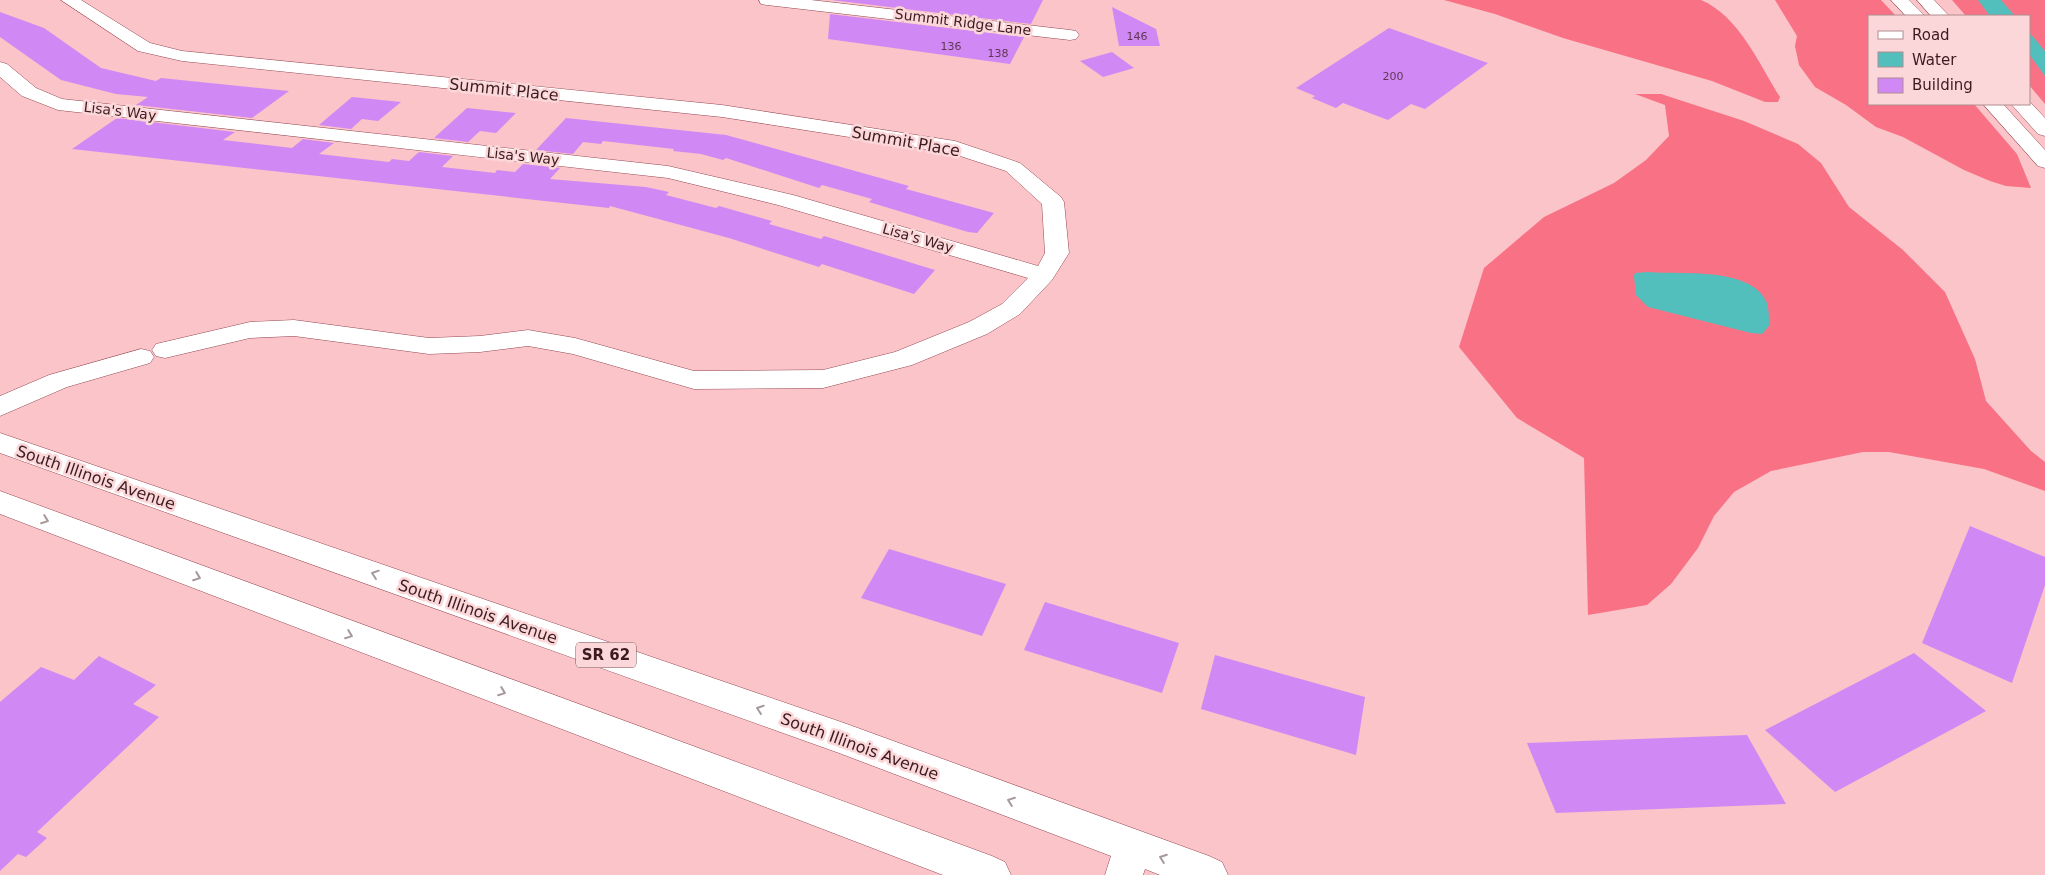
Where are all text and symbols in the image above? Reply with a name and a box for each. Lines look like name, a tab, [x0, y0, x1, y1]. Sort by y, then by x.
street label: Summit Ridge Lane	[894, 6, 1032, 38]
legend	[1868, 15, 2030, 105]
text: Road	[1912, 26, 1950, 44]
house number: 146	[1127, 30, 1148, 43]
house number: 136	[941, 40, 962, 53]
house number: 138	[988, 47, 1009, 60]
text: Water	[1912, 51, 1957, 69]
house number: 200	[1383, 70, 1404, 83]
street label: Summit Place	[448, 74, 560, 105]
text: Building	[1912, 76, 1973, 94]
street label: Lisa's Way	[83, 99, 157, 123]
street label: Summit Place	[850, 123, 962, 160]
street label: Lisa's Way	[486, 144, 560, 168]
street label: Lisa's Way	[881, 220, 955, 256]
street label: South Illinois Avenue	[14, 441, 178, 514]
one-way arrow	[40, 514, 49, 524]
one-way arrow	[371, 570, 380, 580]
one-way arrow	[193, 572, 201, 582]
street label: South Illinois Avenue	[396, 575, 560, 648]
one-way arrow	[345, 629, 353, 639]
road number: SR 62	[576, 642, 636, 668]
one-way arrow	[497, 686, 505, 696]
one-way arrow	[756, 705, 764, 715]
street label: South Illinois Avenue	[778, 709, 941, 784]
one-way arrow	[1007, 797, 1015, 807]
one-way arrow	[1159, 854, 1168, 864]

